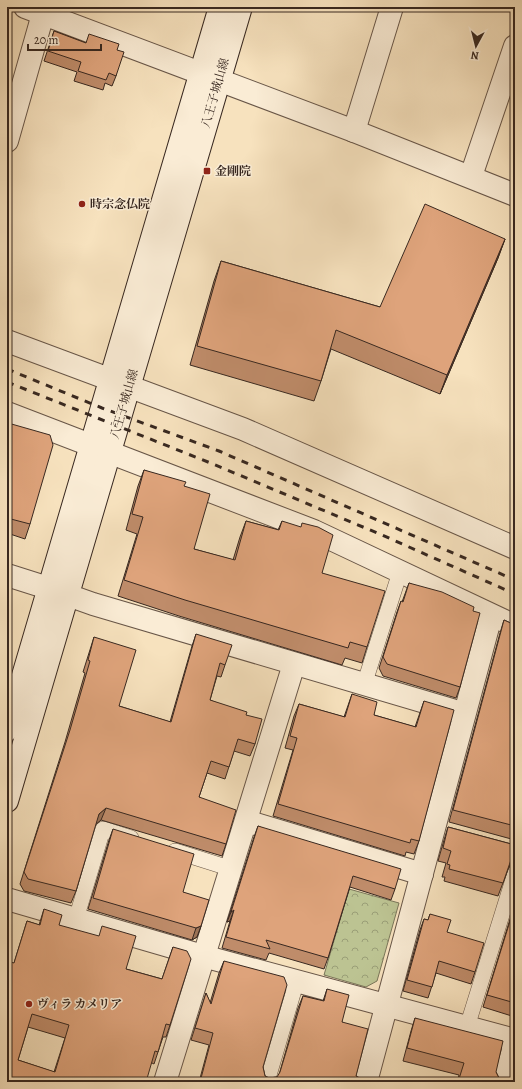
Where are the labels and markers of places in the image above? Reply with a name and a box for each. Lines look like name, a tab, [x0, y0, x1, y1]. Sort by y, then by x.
place label: 金剛院	[215, 163, 251, 179]
marker: 金剛院	[202, 166, 212, 176]
place label: 時宗念仏院	[90, 196, 150, 212]
marker: 時宗念仏院	[77, 199, 87, 209]
place label: ヴィラ カメリア	[37, 996, 122, 1012]
marker: ヴィラ カメリア	[24, 999, 34, 1009]

